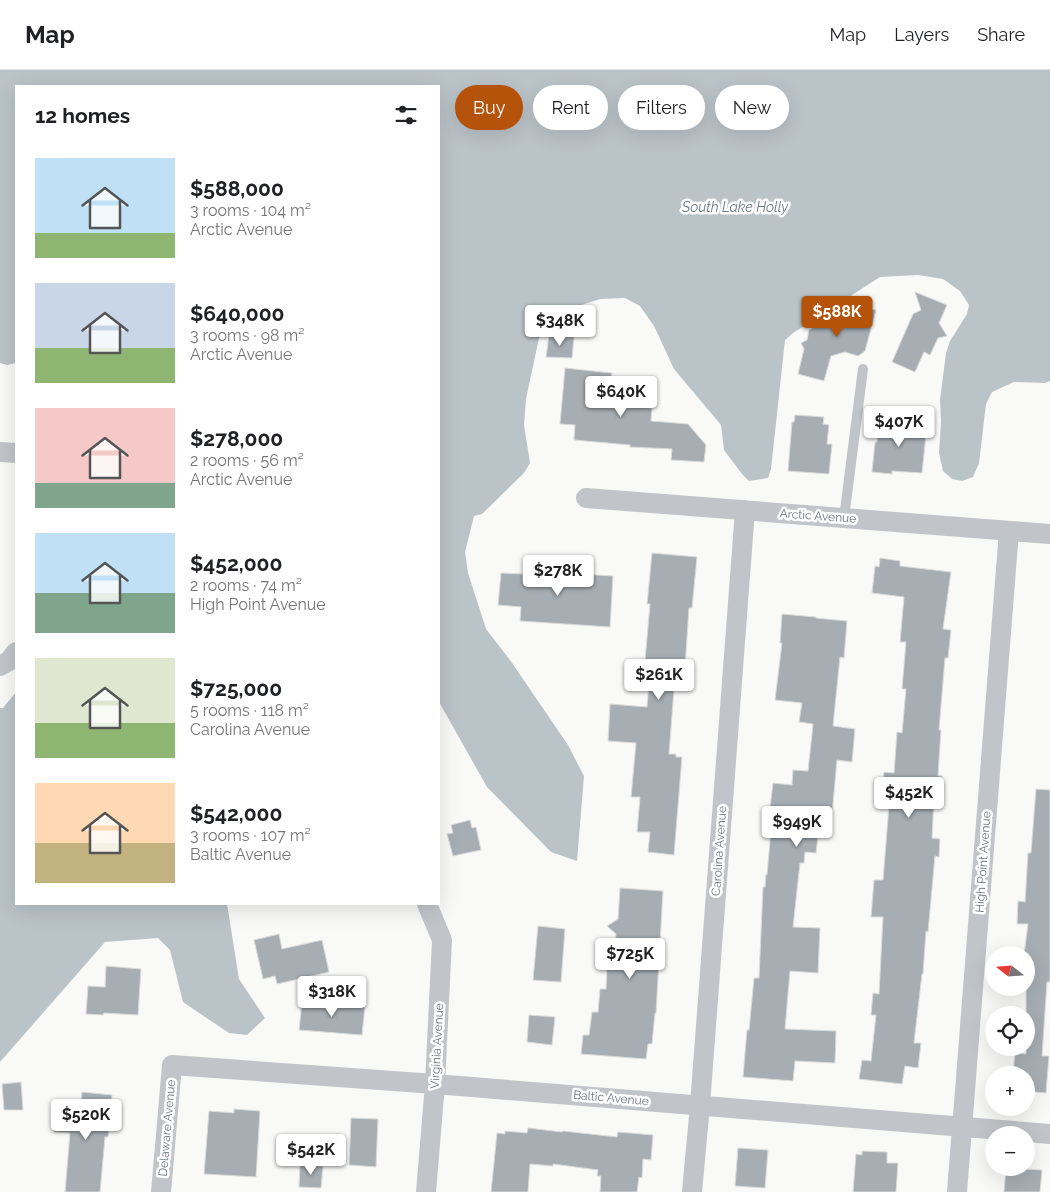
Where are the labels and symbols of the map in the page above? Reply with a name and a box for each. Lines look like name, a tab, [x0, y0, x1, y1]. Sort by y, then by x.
water label: South Lake Holly	[681, 199, 789, 215]
pin: $588K	[802, 296, 872, 338]
pin: $348K	[525, 304, 595, 347]
pin: $640K	[586, 376, 656, 418]
pin: $407K	[864, 406, 934, 448]
street label: Arctic Avenue	[779, 506, 857, 526]
pin: $278K	[523, 554, 593, 597]
pin: $261K	[624, 658, 694, 701]
pin: $452K	[874, 776, 944, 819]
street label: Carolina Avenue	[709, 806, 729, 896]
pin: $949K	[762, 806, 832, 848]
street label: High Point Avenue	[972, 811, 994, 913]
pin: $725K	[595, 938, 665, 980]
north arrow	[985, 946, 1035, 996]
pin: $318K	[297, 976, 367, 1018]
street label: Virginia Avenue	[428, 1003, 446, 1089]
street label: Delaware Avenue	[156, 1079, 178, 1177]
street label: Baltic Avenue	[573, 1088, 649, 1108]
pin: $520K	[51, 1098, 121, 1141]
pin: $542K	[276, 1134, 346, 1176]

